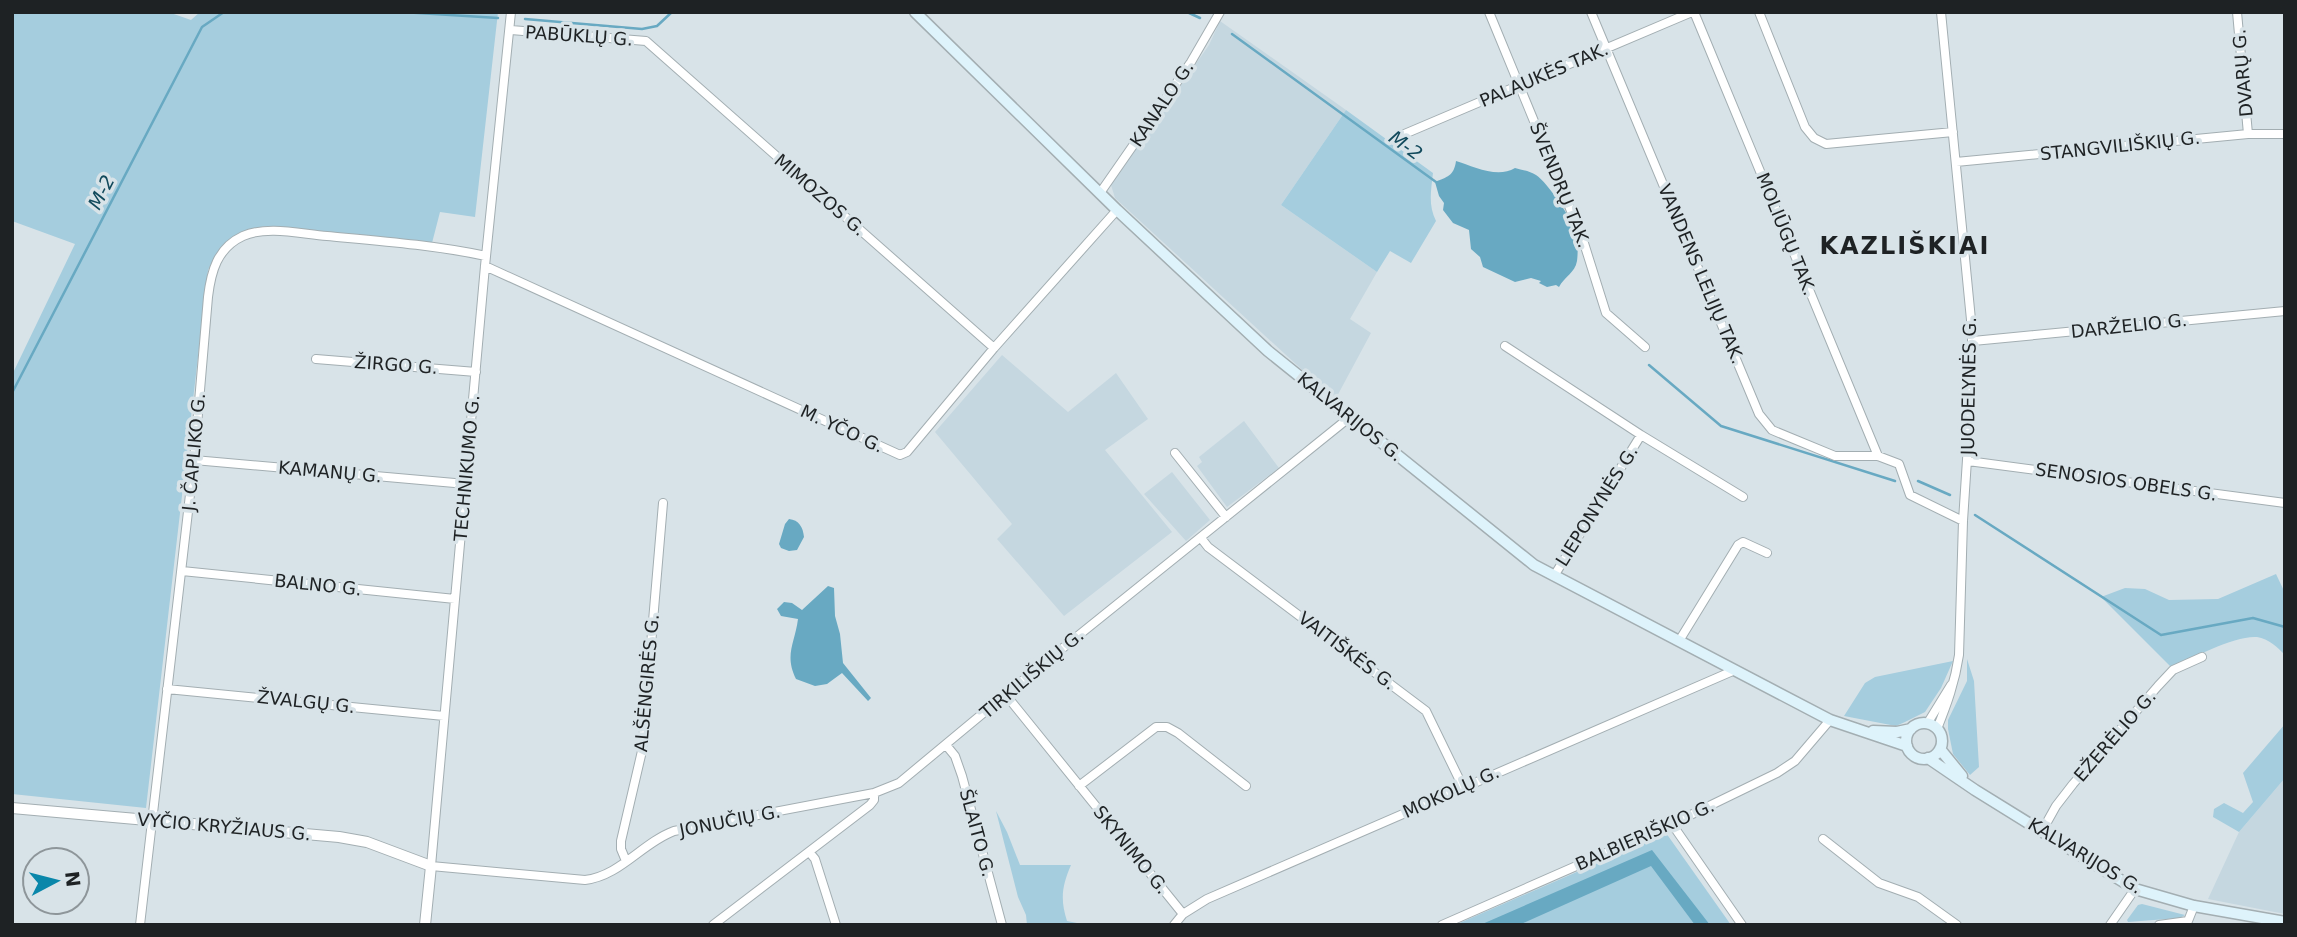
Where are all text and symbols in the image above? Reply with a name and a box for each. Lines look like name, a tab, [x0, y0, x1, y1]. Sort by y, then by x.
street label: PABŪKLŲ G.	[524, 21, 634, 50]
street label: DVARŲ G.	[2228, 28, 2257, 118]
street label: PALAUKĖS TAK.	[1476, 38, 1611, 111]
street label: KANALO G.	[1125, 57, 1198, 150]
street label: ŠVENDRŲ TAK.	[1526, 119, 1595, 251]
water label: M-2	[1385, 126, 1427, 164]
street label: STANGVILIŠKIŲ G.	[2039, 127, 2201, 164]
street label: MIMOZOS G.	[770, 149, 870, 240]
street label: MOLIŪGŲ TAK.	[1752, 169, 1821, 298]
water label: M-2	[83, 171, 119, 213]
street label: VANDENS LELIJŲ TAK.	[1654, 181, 1749, 367]
district label: KAZLIŠKIAI	[1819, 230, 1991, 260]
street label: DARŽELIO G.	[2070, 309, 2188, 342]
street label: JUODELYNĖS G.	[1957, 317, 1980, 456]
street label: ŽIRGO G.	[354, 351, 438, 378]
street label: KALVARIJOS G.	[1293, 368, 1407, 466]
street label: J. ČAPLIKO G.	[178, 392, 209, 513]
street label: TECHNIKUMO G.	[450, 394, 483, 543]
street label: M. YČO G.	[797, 400, 887, 457]
street label: LIEPONYNĖS G.	[1551, 442, 1642, 570]
street label: KAMANŲ G.	[277, 457, 383, 486]
street label: SENOSIOS OBELS G.	[2034, 458, 2218, 505]
street label: BALNO G.	[273, 569, 363, 600]
street label: VAITIŠKĖS G.	[1294, 607, 1400, 694]
street label: ALŠĖNGIRĖS G.	[630, 613, 663, 753]
street label: TIRKILIŠKIŲ G.	[975, 624, 1088, 724]
street label: ŽVALGŲ G.	[256, 686, 356, 717]
street label: EŽERĖLIO G.	[2069, 686, 2160, 786]
street label: MOKOLŲ G.	[1399, 761, 1502, 822]
street label: ŠLAITO G.	[956, 787, 999, 879]
street label: BALBIERIŠKIO G.	[1572, 795, 1717, 875]
street label: JONUČIŲ G.	[677, 800, 782, 841]
street label: SKYNIMO G.	[1089, 801, 1173, 898]
street label: VYČIO KRYŽIAUS G.	[136, 808, 312, 845]
street label: KALVARIJOS G.	[2024, 813, 2146, 898]
north arrow	[21, 846, 91, 916]
text: N	[61, 870, 85, 888]

